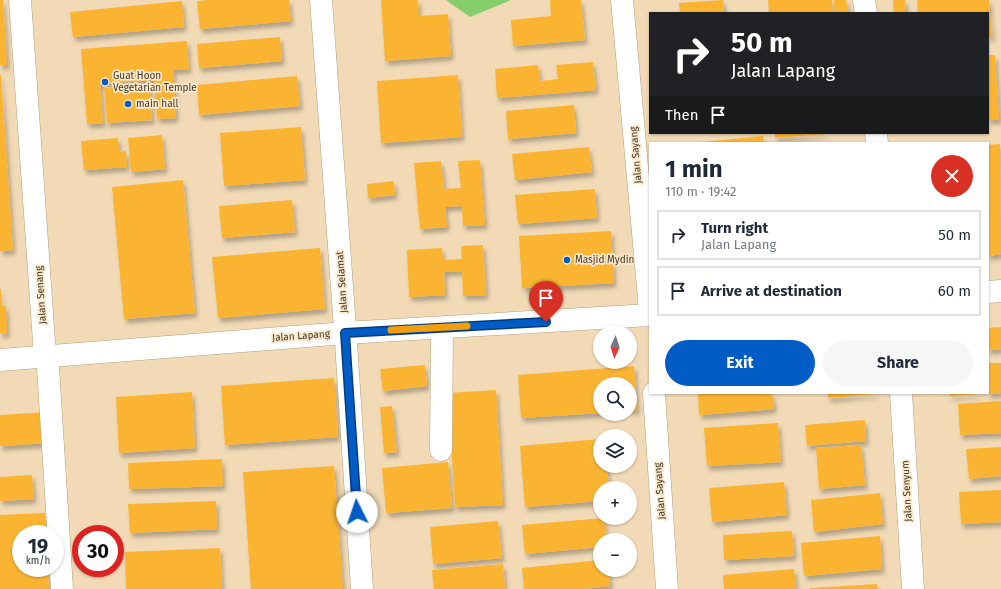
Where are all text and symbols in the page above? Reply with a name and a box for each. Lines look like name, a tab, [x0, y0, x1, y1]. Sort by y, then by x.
text: 50 m	[731, 26, 793, 59]
icon: right	[665, 28, 717, 80]
text: Jalan Lapang	[731, 60, 835, 82]
place label: Guat Hoon Vegetarian Temple	[113, 70, 197, 94]
marker: Guat Hoon Vegetarian Temple	[100, 77, 110, 87]
place label: main hall	[136, 98, 178, 110]
marker: main hall	[123, 99, 133, 109]
icon: arrive	[707, 104, 729, 126]
text: Then	[665, 106, 699, 124]
street label: Jalan Sayang	[627, 125, 644, 184]
text: 1 min	[665, 155, 723, 183]
button: close	[931, 155, 973, 197]
text: 110 m · 19:42	[665, 184, 737, 199]
text: Turn right	[701, 219, 768, 237]
icon: right	[667, 224, 689, 246]
text: 50 m	[938, 226, 971, 244]
text: Jalan Lapang	[701, 237, 776, 252]
street label: Jalan Selamat	[334, 250, 350, 313]
place label: Masjid Mydin	[575, 254, 634, 266]
marker: Masjid Mydin	[562, 255, 572, 265]
street label: Jalan Senang	[33, 265, 49, 325]
icon: arrive	[667, 280, 689, 302]
pin	[529, 281, 563, 322]
text: Arrive at destination	[701, 282, 842, 300]
text: 60 m	[938, 282, 971, 300]
icon: arrive	[535, 287, 557, 309]
north arrow	[593, 325, 637, 369]
map controls	[593, 325, 637, 577]
street label: Jalan Lapang	[272, 328, 331, 344]
button: Exit	[665, 340, 815, 386]
button: Share	[823, 340, 973, 386]
button: search	[593, 377, 637, 421]
button: layers	[593, 429, 637, 473]
street label: Jalan Senyum	[899, 460, 915, 522]
street label: Jalan Sayang	[652, 461, 668, 520]
button: +	[593, 481, 637, 525]
position arrow	[336, 491, 378, 533]
speed limit sign: 30	[72, 525, 124, 577]
button: −	[593, 533, 637, 577]
text: 19	[28, 534, 48, 558]
text: km/h	[26, 555, 50, 567]

